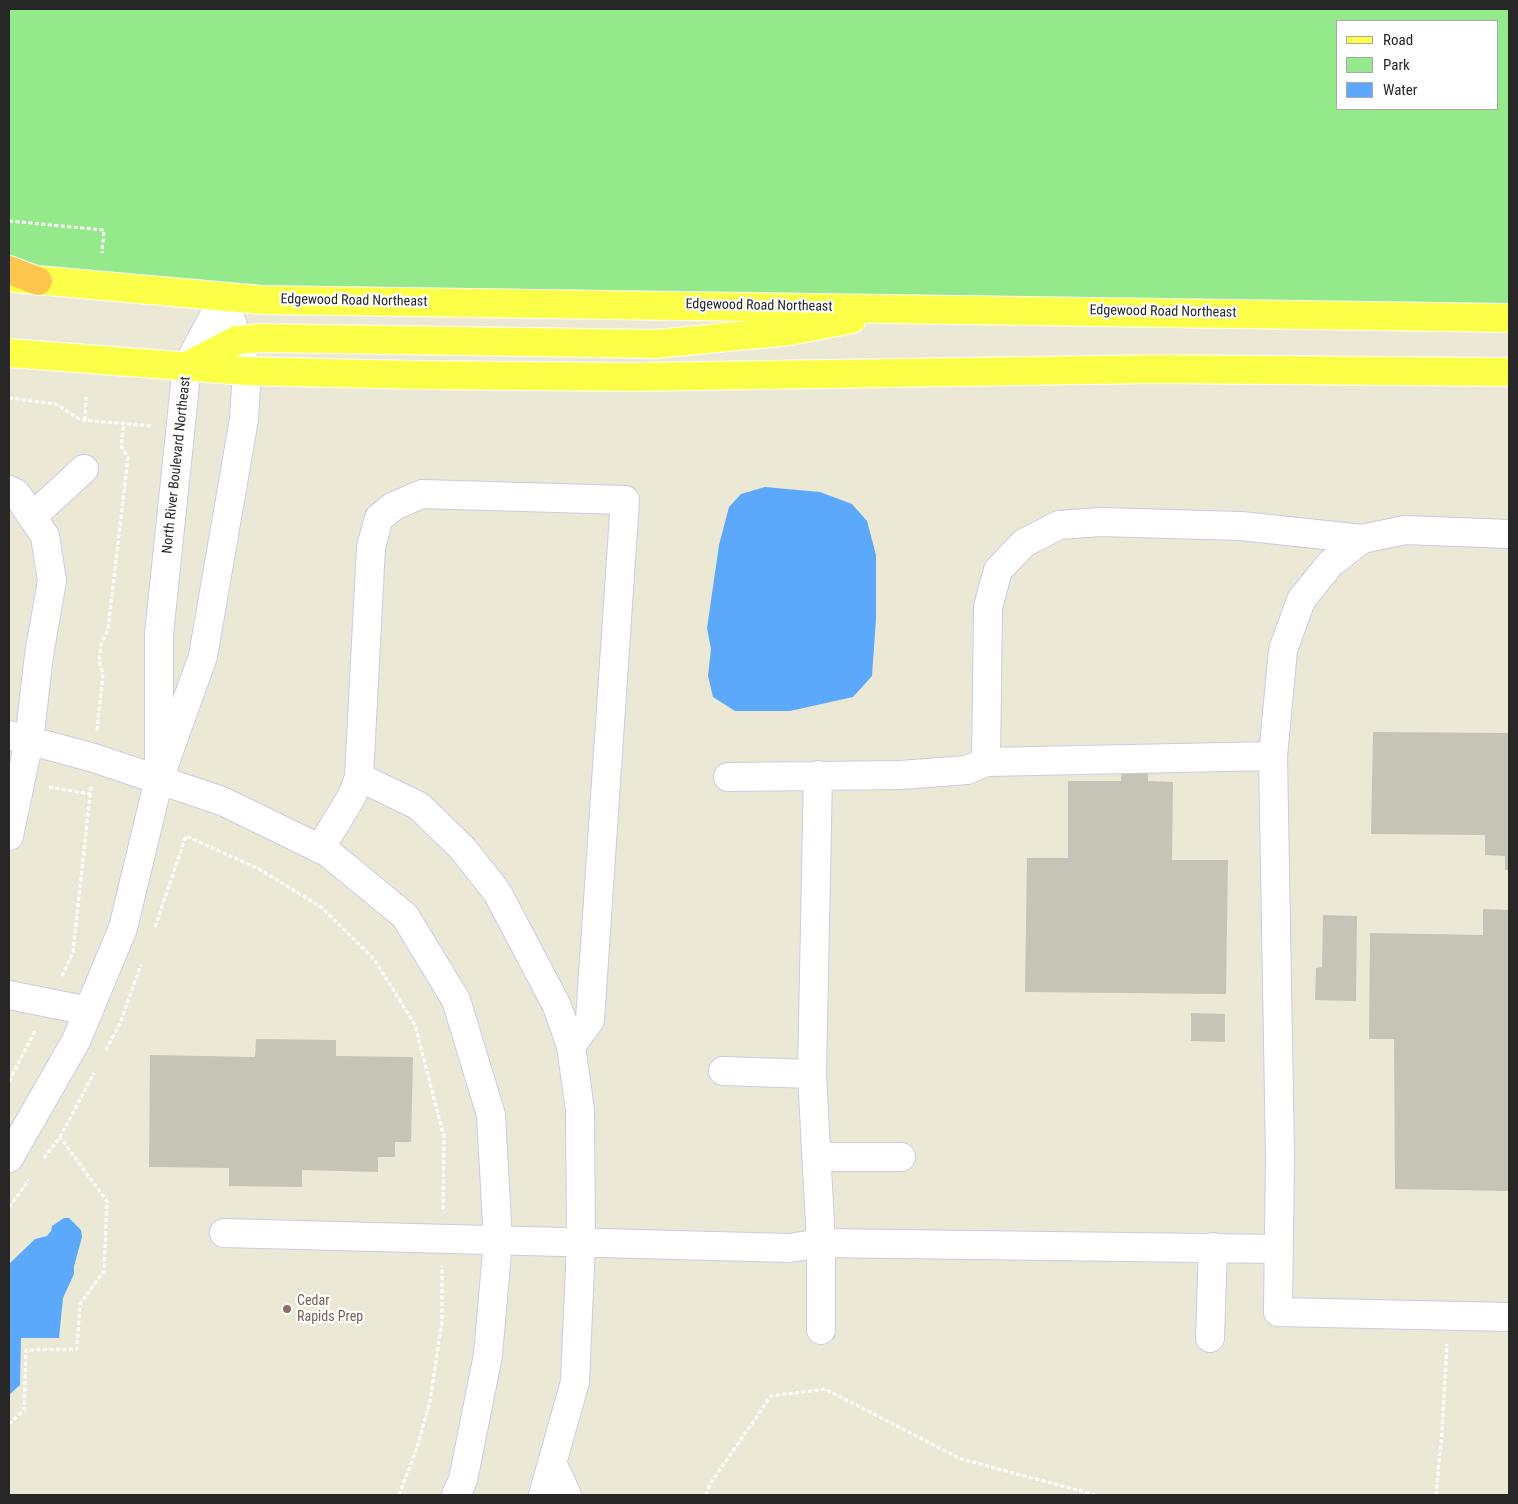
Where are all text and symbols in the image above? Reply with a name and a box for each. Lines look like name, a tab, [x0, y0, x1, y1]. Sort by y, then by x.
legend	[1336, 20, 1498, 110]
text: Road	[1383, 31, 1413, 49]
text: Park	[1383, 56, 1410, 74]
text: Water	[1383, 81, 1417, 99]
street label: Edgewood Road Northeast	[280, 291, 428, 311]
street label: Edgewood Road Northeast	[685, 296, 833, 316]
street label: Edgewood Road Northeast	[1089, 302, 1237, 322]
street label: North River Boulevard Northeast	[159, 376, 195, 554]
place label: Cedar Rapids Prep	[297, 1293, 363, 1325]
marker: Cedar Rapids Prep	[281, 1303, 293, 1315]

